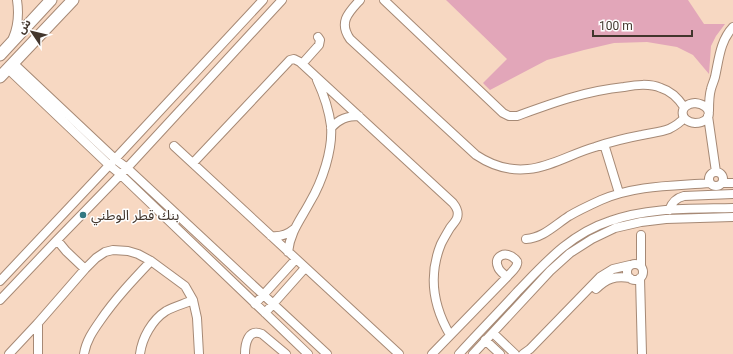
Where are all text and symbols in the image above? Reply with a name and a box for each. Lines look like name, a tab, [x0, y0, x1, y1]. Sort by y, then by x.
north arrow	[12, 12, 52, 52]
scale bar	[593, 12, 692, 38]
text: ش	[15, 17, 34, 36]
text: 100 m	[599, 19, 633, 33]
place label: بنك قطر الوطني	[91, 207, 180, 226]
marker: بنك قطر الوطني	[78, 210, 88, 220]

